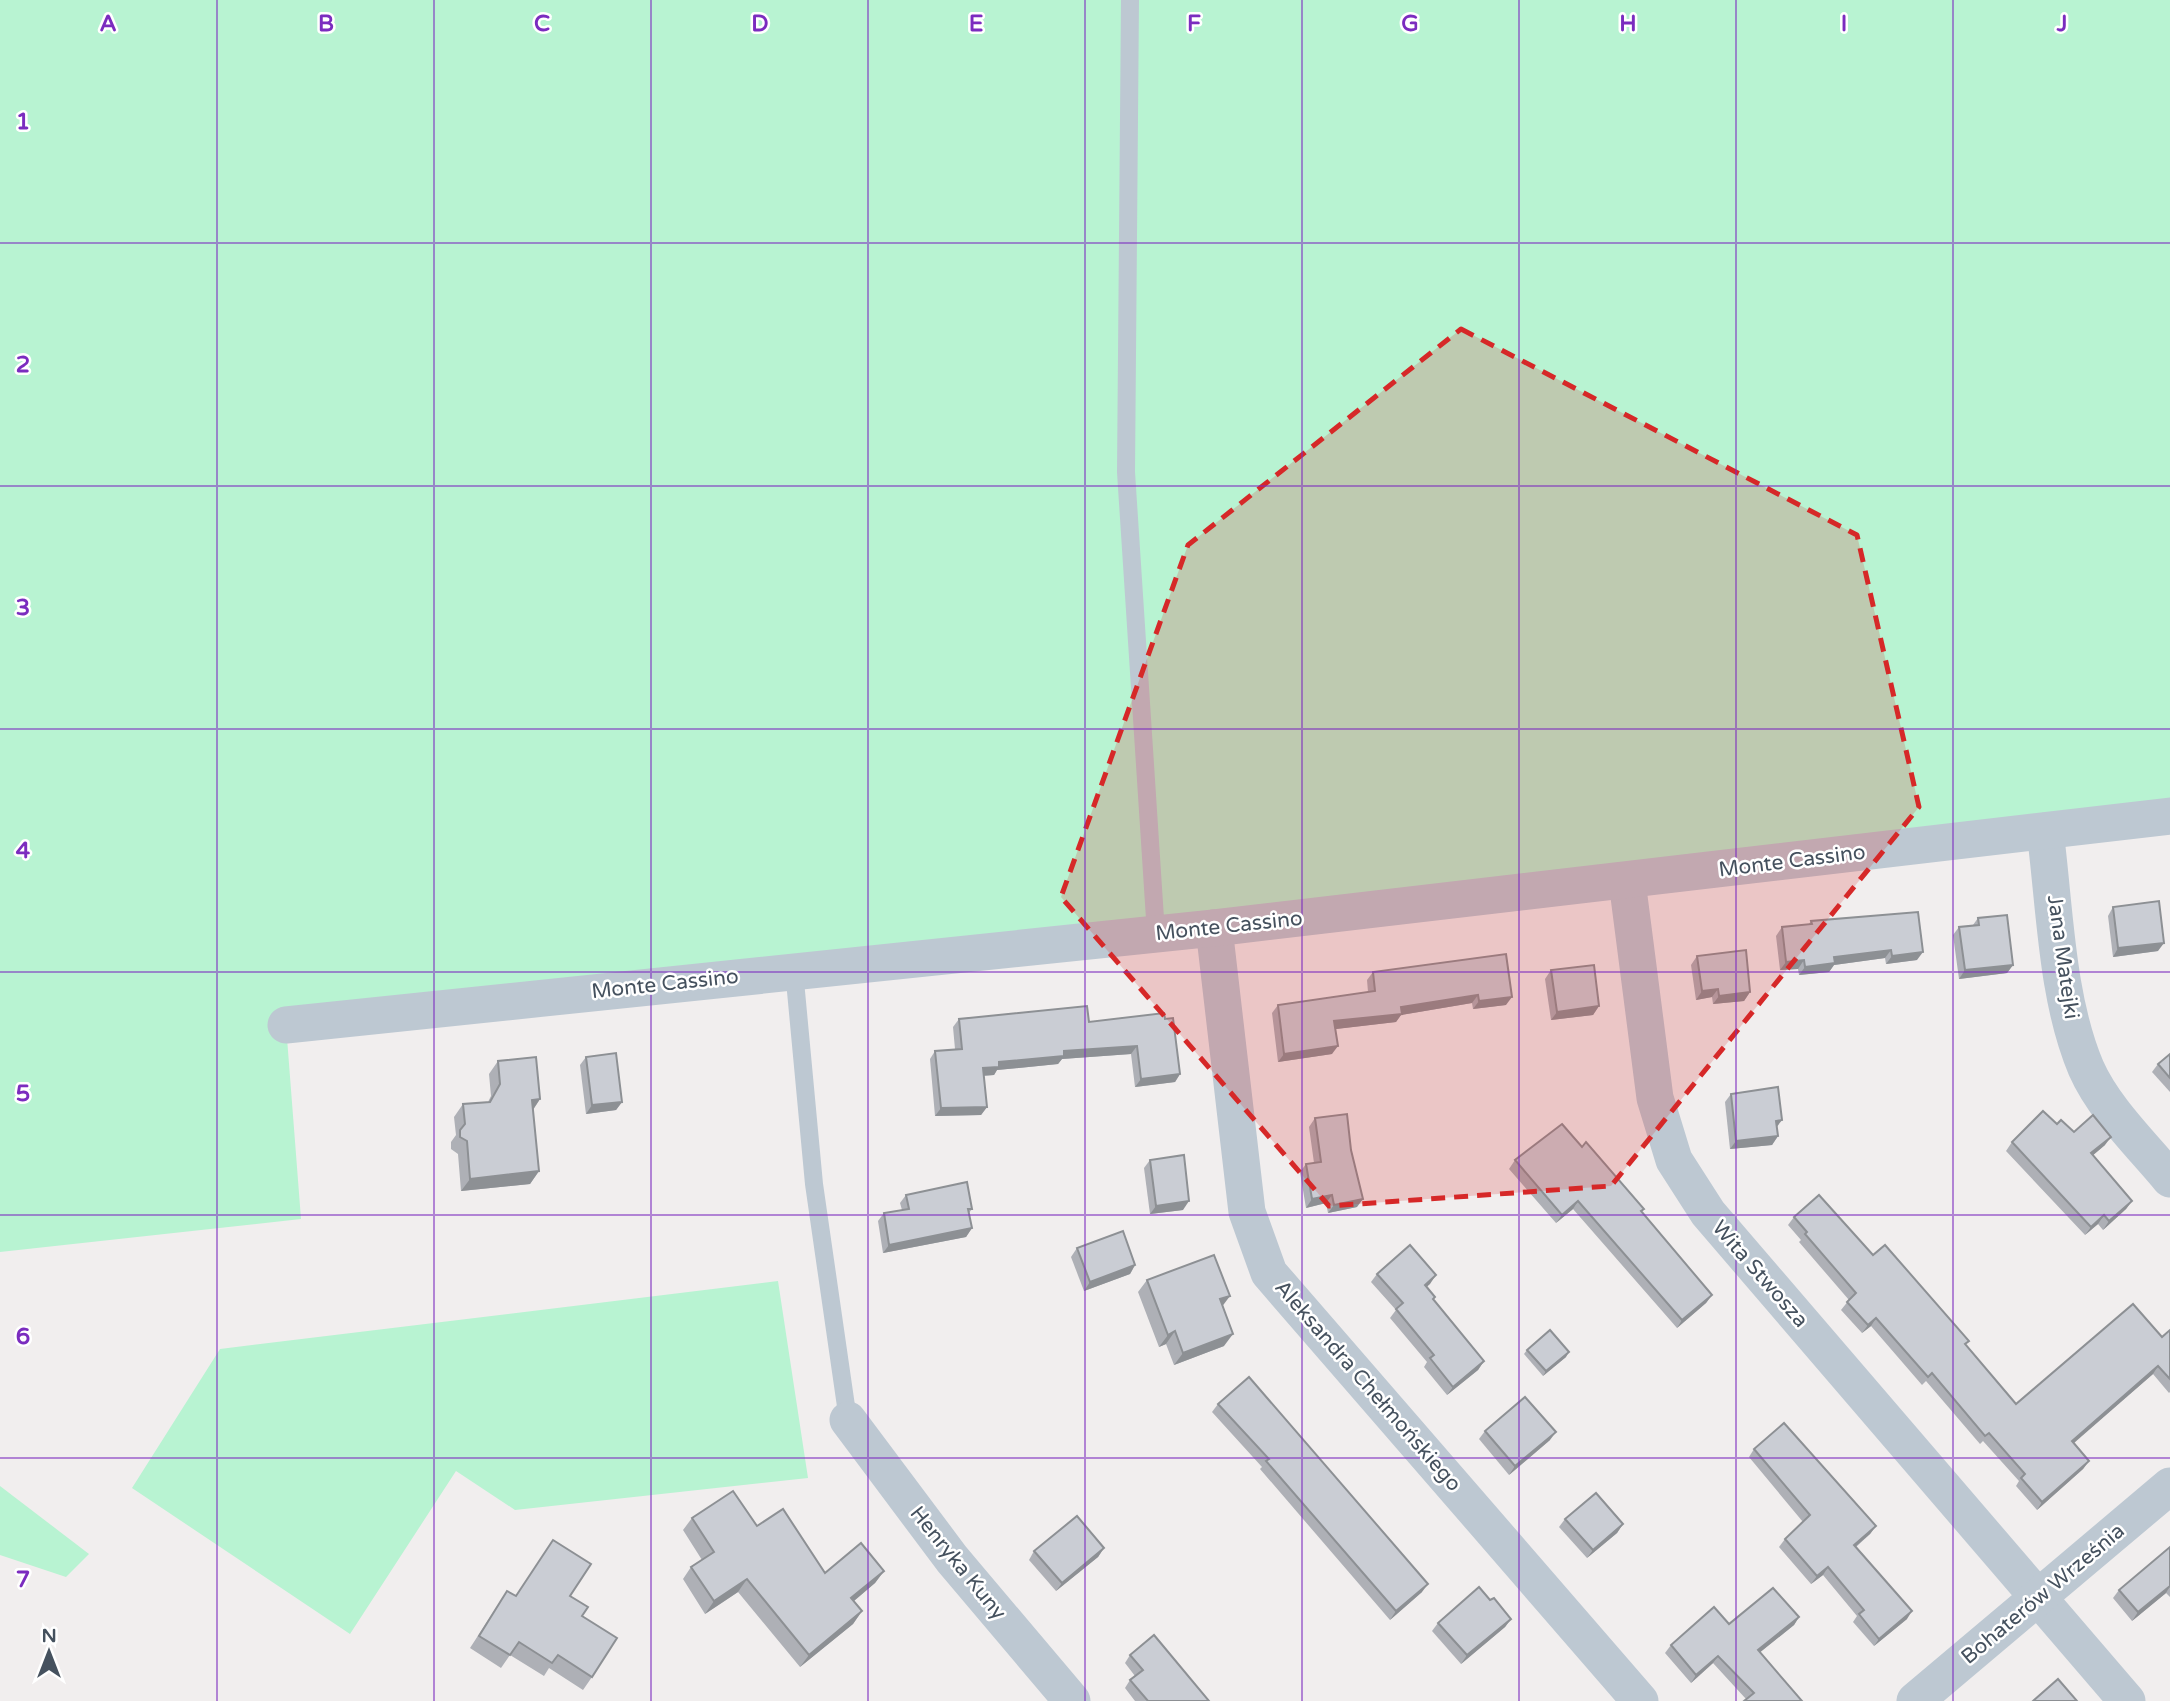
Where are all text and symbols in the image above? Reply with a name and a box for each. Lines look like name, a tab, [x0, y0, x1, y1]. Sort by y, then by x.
text: A	[99, 10, 117, 38]
text: B	[318, 10, 334, 38]
text: C	[534, 10, 550, 38]
text: D	[751, 10, 769, 38]
text: E	[969, 10, 983, 38]
text: F	[1187, 10, 1201, 38]
text: G	[1401, 10, 1419, 38]
text: H	[1619, 10, 1637, 38]
text: I	[1841, 10, 1847, 38]
text: J	[2056, 10, 2067, 38]
text: 1	[16, 108, 30, 136]
text: 2	[16, 351, 30, 379]
text: 3	[16, 594, 30, 622]
text: 4	[16, 837, 31, 865]
street label: Monte Cassino	[1717, 840, 1867, 882]
street label: Jana Matejki	[2042, 893, 2084, 1021]
street label: Monte Cassino	[1154, 906, 1304, 946]
street label: Monte Cassino	[590, 964, 740, 1004]
text: 5	[16, 1080, 30, 1108]
street label: Wita Stwosza	[1707, 1215, 1813, 1333]
street label: Aleksandra Chełmońskiego	[1270, 1275, 1466, 1497]
text: 6	[16, 1323, 30, 1351]
street label: Henryka Kuny	[905, 1501, 1011, 1625]
street label: Bohaterów Września	[1956, 1518, 2130, 1670]
text: 7	[16, 1566, 30, 1594]
north arrow	[14, 1617, 84, 1687]
text: N	[41, 1625, 57, 1647]

